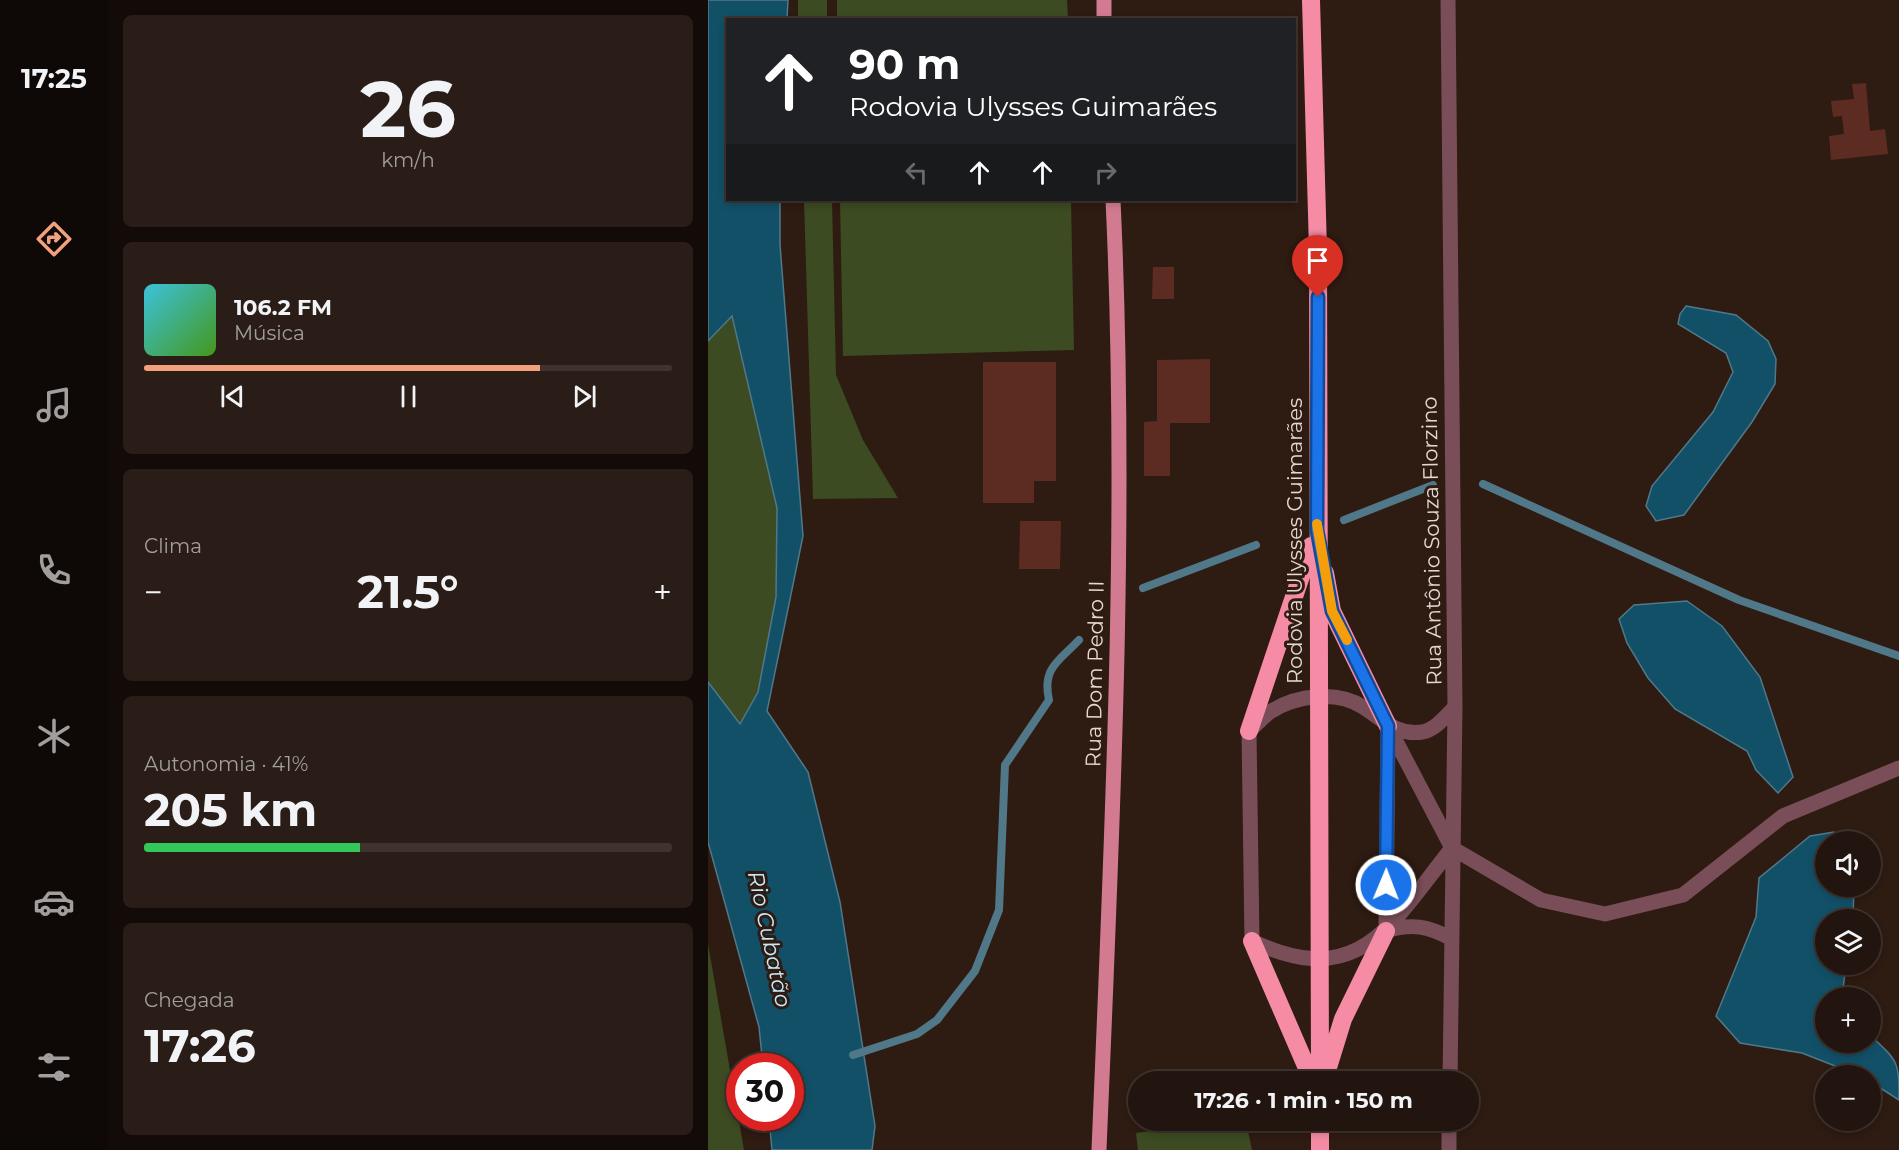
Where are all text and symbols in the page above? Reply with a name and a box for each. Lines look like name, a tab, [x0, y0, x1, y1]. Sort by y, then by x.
text: 90 m	[849, 38, 960, 90]
icon: ahead	[750, 42, 828, 120]
text: 26	[360, 61, 456, 157]
text: 17:25	[21, 62, 87, 95]
text: Rodovia Ulysses Guimarães	[849, 90, 1217, 123]
text: km/h	[381, 148, 435, 172]
icon: left	[900, 156, 933, 189]
icon: ahead	[963, 156, 996, 189]
icon: ahead	[1026, 156, 1059, 189]
icon: right	[1089, 156, 1122, 189]
icon: directions	[33, 218, 75, 260]
pin	[1292, 235, 1343, 297]
icon: arrive	[1301, 244, 1334, 277]
text: 106.2 FM	[234, 294, 332, 321]
text: Música	[234, 321, 305, 345]
icon: previous	[216, 380, 249, 413]
icon: pause	[392, 380, 425, 413]
icon: next	[568, 380, 601, 413]
icon: music	[33, 384, 75, 426]
street label: Rua Antônio Souza Florzino	[1416, 396, 1447, 686]
street label: Rodovia Ulysses Guimarães	[1282, 398, 1307, 684]
text: Clima	[144, 534, 202, 558]
icon: phone	[33, 549, 75, 591]
text: 21.5°	[357, 564, 459, 619]
text: −	[144, 572, 163, 612]
text: +	[653, 572, 672, 612]
street label: Rua Dom Pedro II	[1080, 580, 1109, 768]
icon: climate	[33, 715, 75, 757]
text: Autonomia · 41%	[144, 752, 308, 776]
text: 205 km	[144, 782, 317, 837]
map controls	[1815, 831, 1881, 1131]
button: sound	[1815, 831, 1881, 897]
position arrow	[1354, 853, 1418, 917]
water label: Rio Cubatão	[742, 868, 797, 1010]
icon: car	[33, 881, 75, 923]
button: layers	[1815, 909, 1881, 975]
button: +	[1815, 987, 1881, 1053]
text: Chegada	[144, 988, 235, 1012]
text: 17:26	[144, 1018, 256, 1073]
icon: filters	[33, 1046, 75, 1088]
speed limit sign: 30	[726, 1053, 804, 1131]
button: −	[1815, 1065, 1881, 1131]
text: 17:26 · 1 min · 150 m	[1194, 1087, 1413, 1114]

